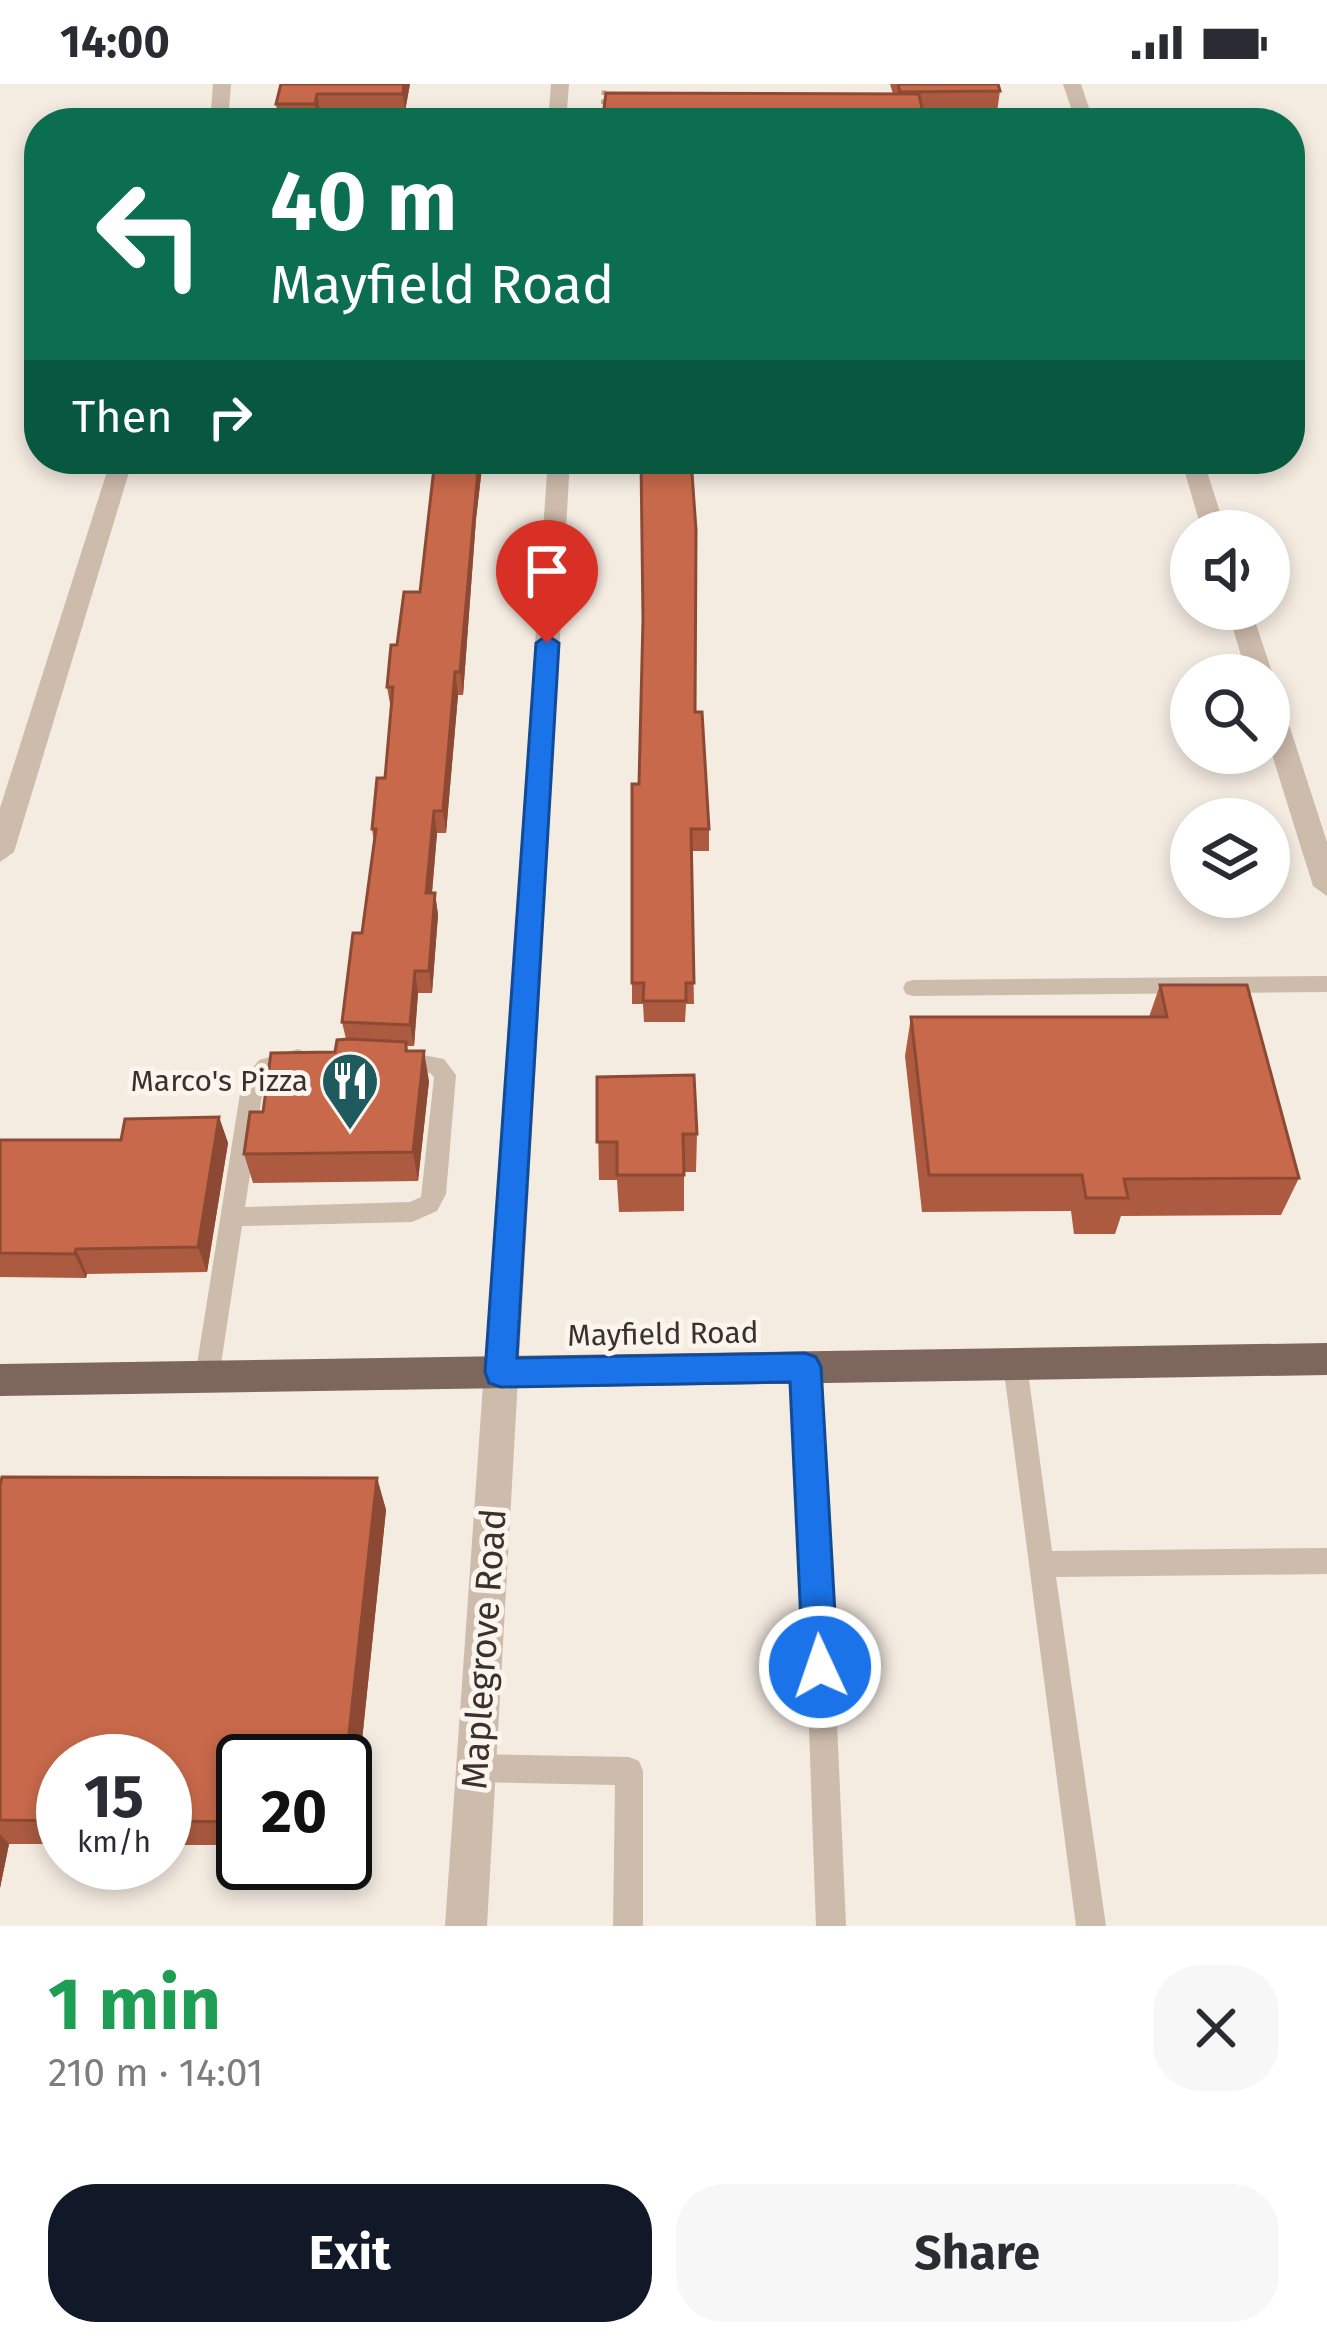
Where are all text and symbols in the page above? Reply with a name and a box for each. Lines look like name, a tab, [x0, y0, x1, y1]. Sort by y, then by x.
text: 14:00	[60, 15, 170, 69]
text: 40 m	[270, 151, 458, 252]
icon: left	[72, 156, 228, 312]
text: Mayfield Road	[270, 253, 614, 317]
icon: right	[197, 384, 263, 450]
text: Then	[72, 390, 173, 444]
map controls	[1170, 510, 1290, 918]
button: sound	[1170, 510, 1290, 630]
pin	[496, 520, 598, 643]
icon: arrive	[514, 538, 580, 604]
button: search	[1170, 654, 1290, 774]
button: layers	[1170, 798, 1290, 918]
restaurant icon: Marco's Pizza	[319, 1050, 381, 1132]
place label: Marco's Pizza	[130, 1063, 308, 1099]
street label: Mayfield Road	[567, 1314, 759, 1354]
street label: Maplegrove Road	[452, 1507, 516, 1791]
position arrow	[757, 1604, 883, 1730]
speed limit sign: 20	[216, 1734, 372, 1890]
text: 15	[84, 1761, 144, 1833]
text: km/h	[77, 1824, 151, 1860]
text: 1 min	[48, 1962, 221, 2048]
button: close	[1153, 1965, 1279, 2091]
text: 210 m · 14:01	[48, 2050, 263, 2096]
button: Exit	[48, 2184, 652, 2322]
button: Share	[676, 2184, 1279, 2322]

